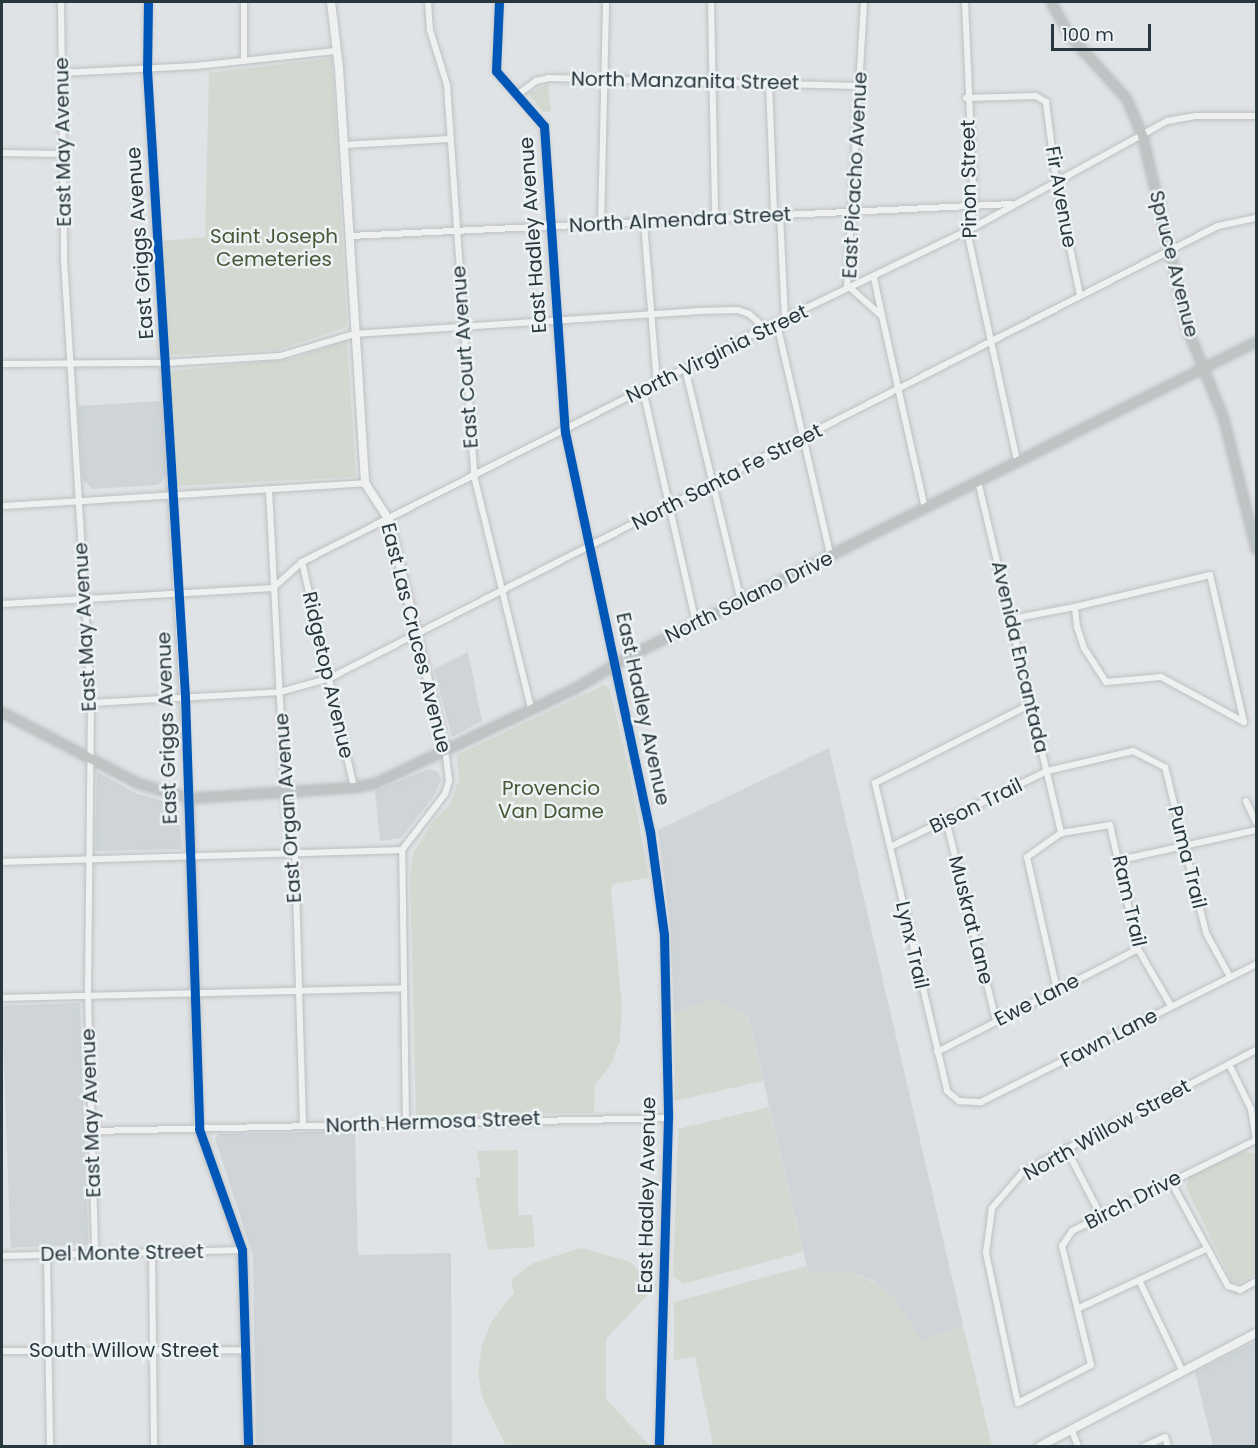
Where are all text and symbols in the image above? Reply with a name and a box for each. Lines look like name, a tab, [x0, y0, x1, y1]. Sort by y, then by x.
scale bar	[1054, 12, 1154, 50]
text: 100 m	[1062, 22, 1114, 47]
street label: East May Avenue	[50, 57, 76, 227]
street label: North Manzanita Street	[571, 67, 799, 95]
street label: East Picacho Avenue	[838, 71, 872, 279]
street label: Pinon Street	[956, 119, 982, 239]
street label: East Hadley Avenue	[514, 136, 552, 334]
street label: Fir Avenue	[1040, 144, 1082, 250]
street label: East Griggs Avenue	[121, 146, 159, 340]
street label: Spruce Avenue	[1144, 188, 1204, 340]
street label: North Almendra Street	[568, 202, 792, 238]
park label: Saint Joseph Cemeteries	[210, 225, 338, 272]
street label: East Court Avenue	[447, 265, 483, 449]
street label: North Virginia Street	[622, 300, 812, 408]
street label: North Santa Fe Street	[628, 419, 826, 535]
street label: East Las Cruces Avenue	[376, 521, 456, 755]
street label: East May Avenue	[69, 542, 101, 712]
street label: North Solano Drive	[661, 546, 837, 648]
street label: Avenida Encantada	[986, 559, 1054, 755]
street label: Ridgetop Avenue	[297, 589, 359, 761]
street label: East Hadley Avenue	[611, 610, 675, 808]
street label: East Griggs Avenue	[152, 631, 182, 825]
street label: East Organ Avenue	[269, 712, 307, 904]
street label: Bison Trail	[926, 773, 1026, 839]
park label: Provencio Van Dame	[498, 777, 604, 824]
street label: Puma Trail	[1163, 803, 1211, 911]
street label: Muskrat Lane	[943, 853, 999, 987]
street label: Ram Trail	[1107, 853, 1151, 949]
street label: Lynx Trail	[890, 899, 934, 991]
street label: Ewe Lane	[991, 968, 1083, 1032]
street label: Fawn Lane	[1057, 1003, 1161, 1073]
street label: East May Avenue	[76, 1028, 106, 1198]
street label: North Willow Street	[1019, 1074, 1195, 1186]
street label: East Hadley Avenue	[633, 1096, 661, 1294]
street label: North Hermosa Street	[325, 1106, 541, 1138]
street label: Birch Drive	[1081, 1165, 1185, 1235]
street label: Del Monte Street	[40, 1240, 204, 1266]
street label: South Willow Street	[29, 1338, 219, 1362]

